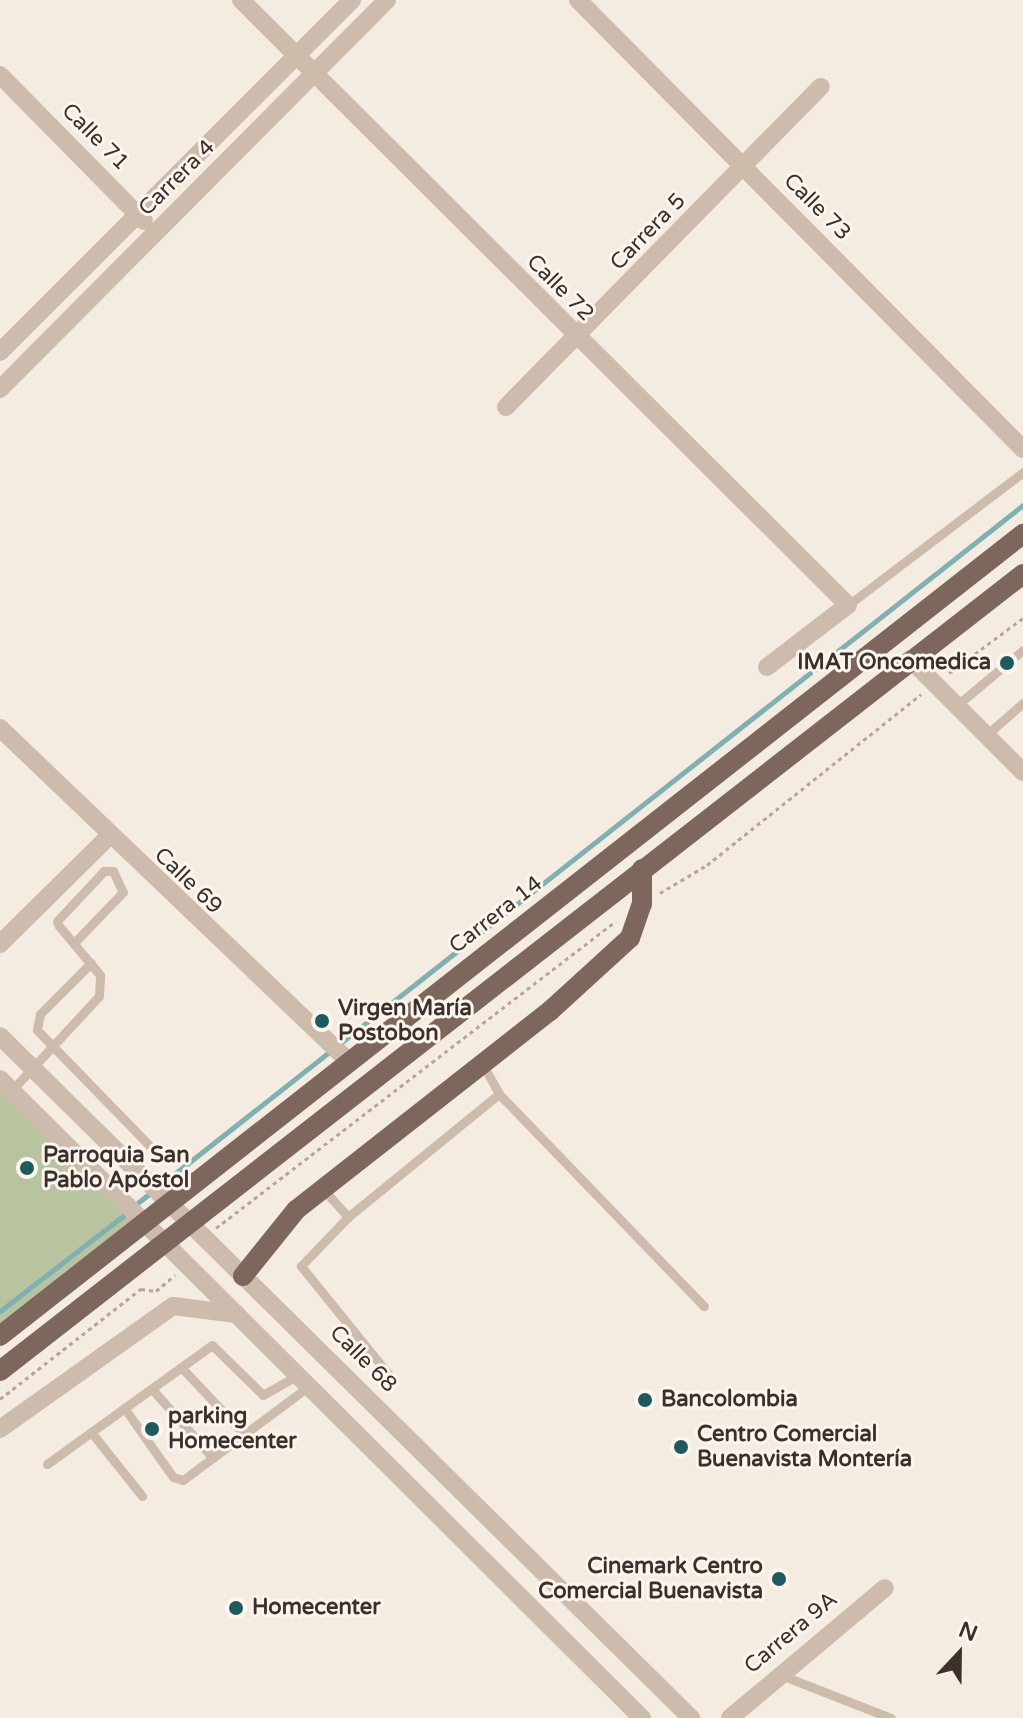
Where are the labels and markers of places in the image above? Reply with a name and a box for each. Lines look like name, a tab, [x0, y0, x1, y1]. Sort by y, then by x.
place label: IMAT Oncomedica	[797, 650, 991, 676]
marker: IMAT Oncomedica	[998, 654, 1016, 672]
place label: Virgen María Postobon	[338, 995, 472, 1046]
marker: Virgen María Postobon	[313, 1012, 331, 1030]
place label: Parroquia San Pablo Apóstol	[43, 1142, 190, 1194]
marker: Parroquia San Pablo Apóstol	[18, 1159, 36, 1177]
place label: Bancolombia	[661, 1387, 798, 1413]
marker: Bancolombia	[636, 1391, 654, 1409]
place label: parking Homecenter	[168, 1403, 297, 1454]
marker: parking Homecenter	[143, 1420, 161, 1438]
place label: Centro Comercial Buenavista Montería	[697, 1421, 912, 1472]
marker: Centro Comercial Buenavista Montería	[672, 1438, 690, 1456]
place label: Cinemark Centro Comercial Buenavista	[538, 1553, 763, 1604]
marker: Cinemark Centro Comercial Buenavista	[770, 1570, 788, 1588]
place label: Homecenter	[252, 1595, 381, 1621]
marker: Homecenter	[227, 1599, 245, 1617]

